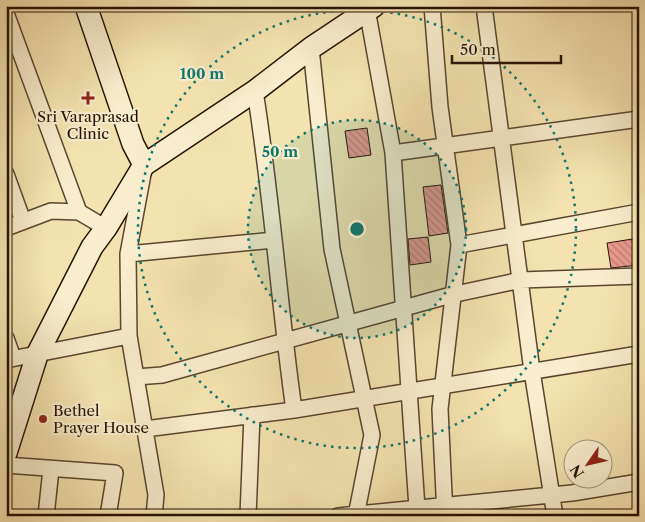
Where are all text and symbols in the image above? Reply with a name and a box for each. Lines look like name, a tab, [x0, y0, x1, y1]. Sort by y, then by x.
scale bar	[452, 32, 561, 64]
text: 50 m	[460, 40, 496, 59]
text: 100 m	[180, 64, 224, 83]
marker: Sri Varaprasad Clinic	[81, 91, 95, 105]
place label: Sri Varaprasad Clinic	[37, 107, 139, 143]
text: 50 m	[262, 142, 298, 161]
centre of rings	[348, 220, 366, 238]
place label: Bethel Prayer House	[53, 401, 149, 437]
marker: Bethel Prayer House	[37, 413, 49, 425]
north arrow	[562, 440, 612, 490]
text: N	[566, 461, 588, 481]

